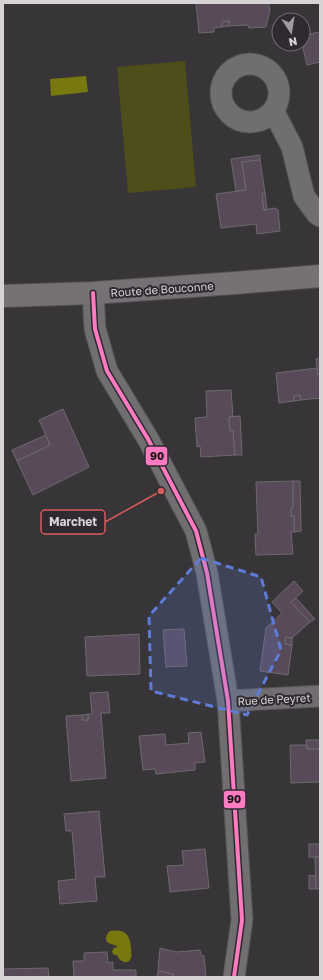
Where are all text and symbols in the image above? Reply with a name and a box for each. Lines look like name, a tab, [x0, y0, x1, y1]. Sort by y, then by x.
north arrow	[271, 12, 311, 52]
text: N	[288, 35, 299, 49]
street label: Route de Bouconne	[110, 279, 214, 299]
line badge: 90	[145, 446, 168, 466]
text: 90	[150, 449, 164, 462]
callout: Marchet	[41, 510, 105, 534]
text: Marchet	[49, 514, 97, 529]
street label: Rue de Peyret	[237, 691, 311, 707]
line badge: 90	[223, 790, 246, 809]
text: 90	[227, 792, 241, 805]

